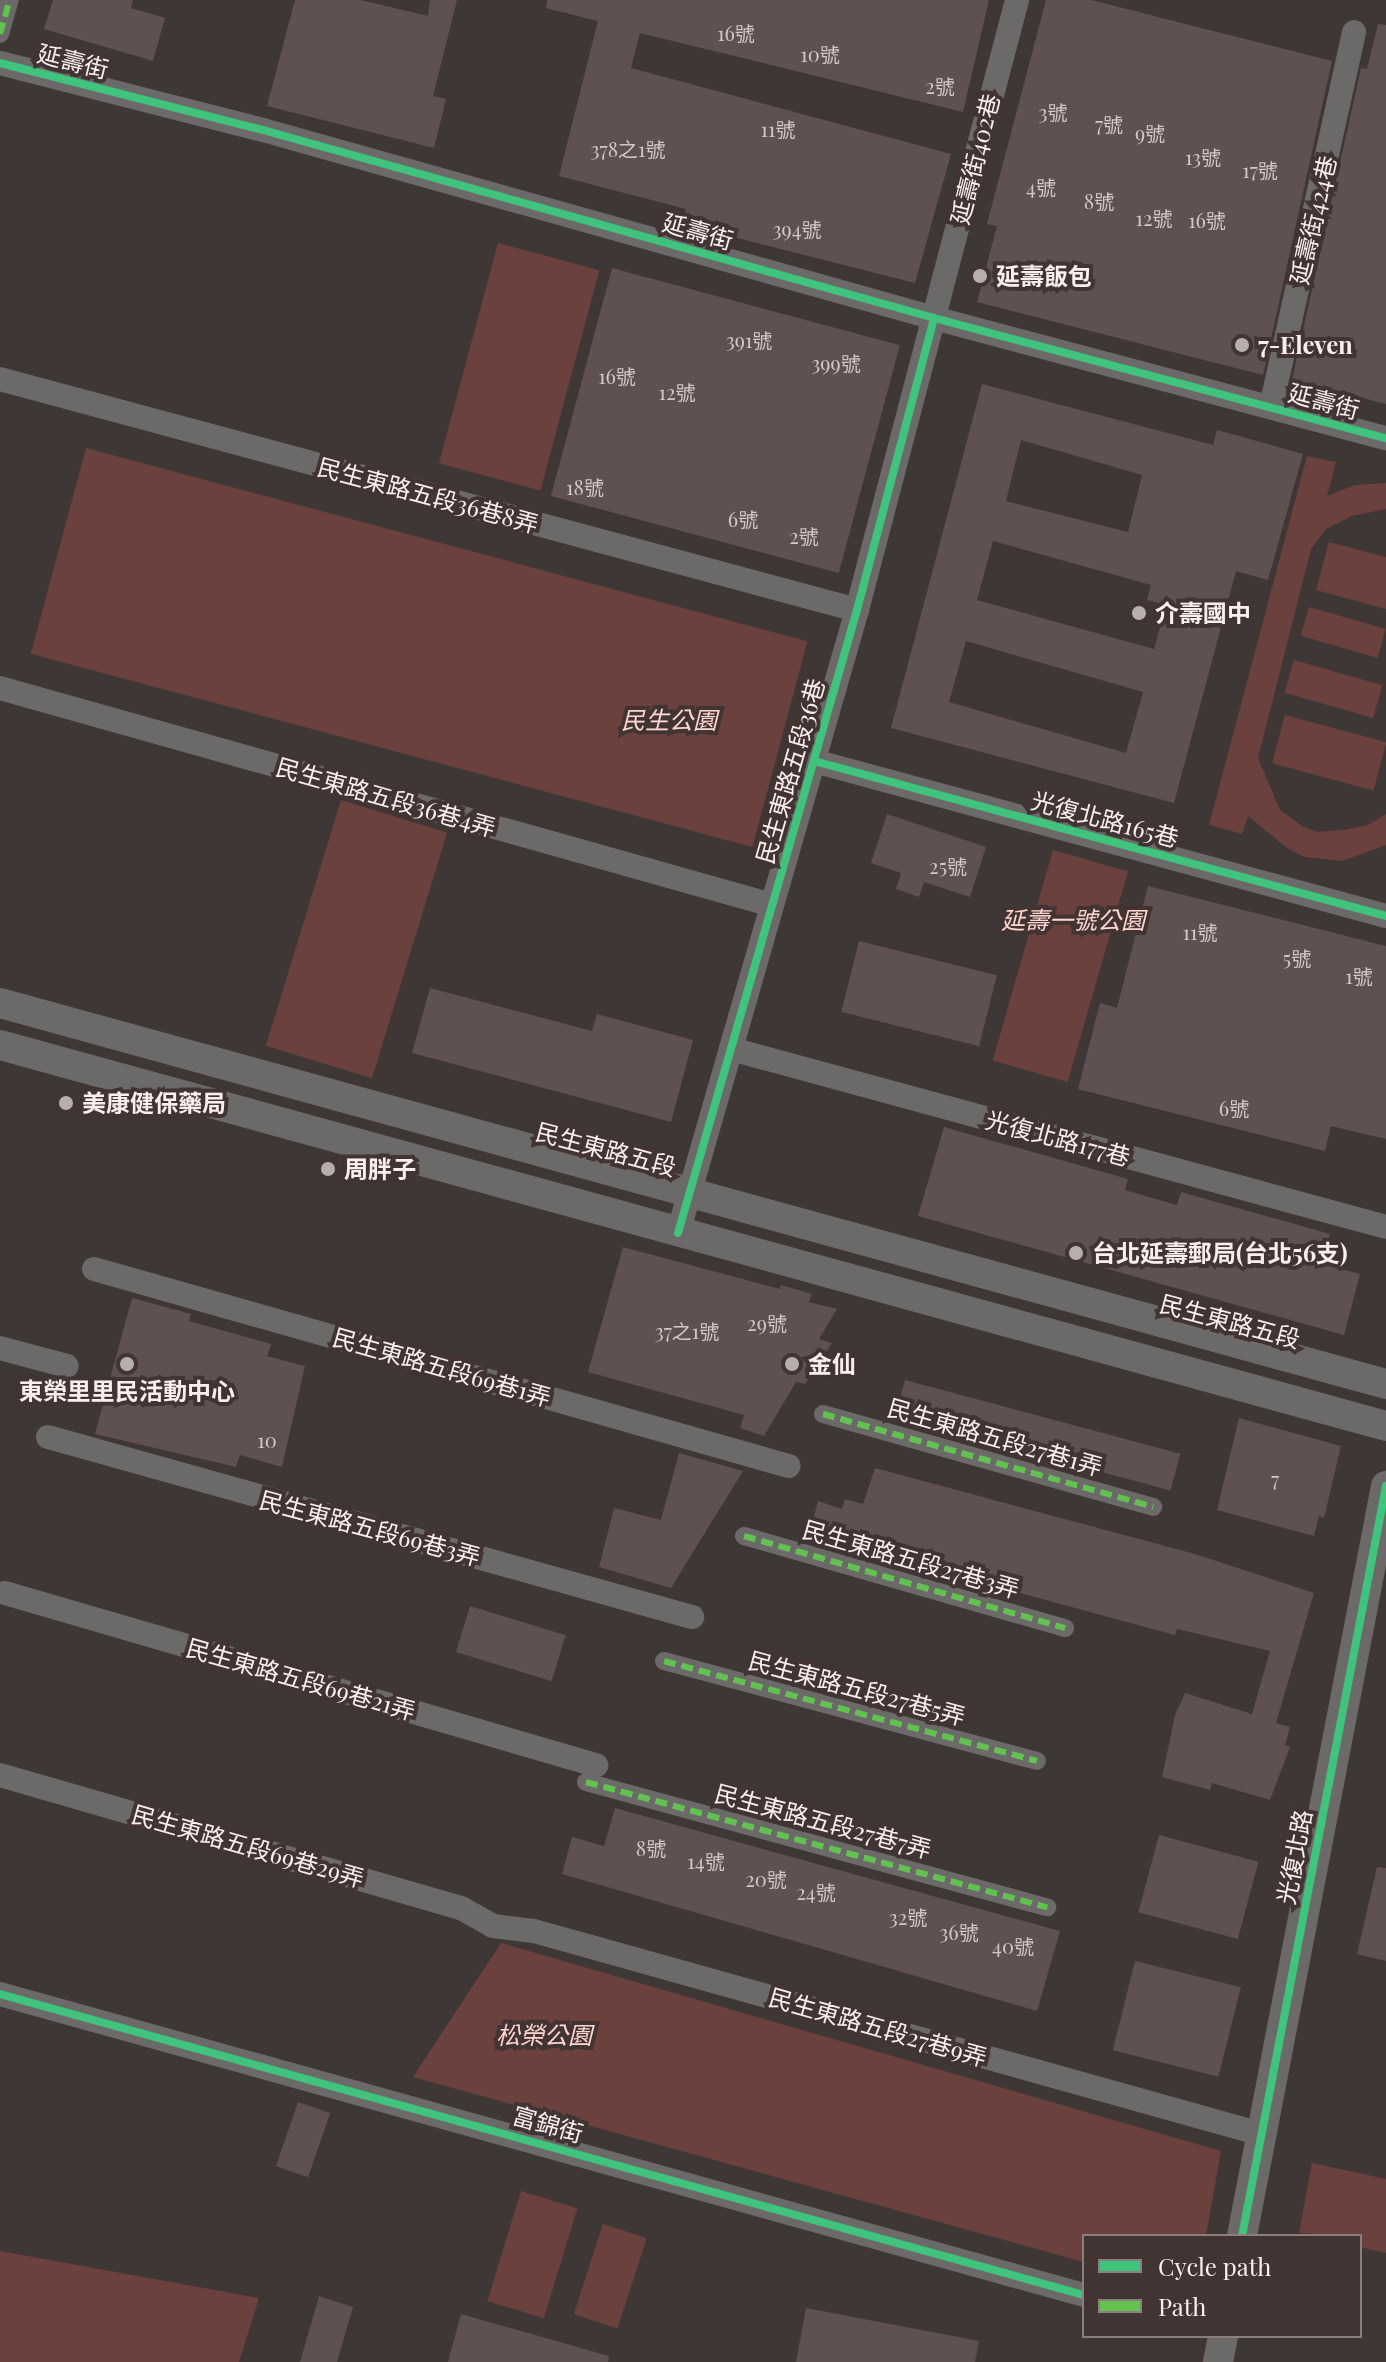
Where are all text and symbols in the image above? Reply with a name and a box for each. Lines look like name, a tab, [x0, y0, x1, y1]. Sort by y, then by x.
house number: 16號	[717, 20, 755, 44]
street label: 延壽街	[35, 38, 111, 84]
house number: 10號	[800, 41, 840, 65]
house number: 2號	[925, 73, 955, 97]
street label: 延壽街402巷	[945, 91, 1005, 227]
house number: 3號	[1038, 99, 1068, 123]
house number: 7號	[1095, 111, 1123, 135]
house number: 11號	[761, 116, 795, 140]
house number: 9號	[1135, 120, 1165, 144]
house number: 378之1號	[591, 136, 665, 160]
house number: 13號	[1185, 144, 1221, 168]
street label: 延壽街424巷	[1284, 153, 1342, 287]
house number: 17號	[1242, 157, 1278, 181]
house number: 4號	[1026, 174, 1056, 198]
house number: 8號	[1084, 188, 1114, 212]
house number: 12號	[1136, 205, 1172, 229]
street label: 延壽街	[659, 207, 737, 255]
house number: 16號	[1188, 207, 1226, 231]
house number: 394號	[772, 216, 822, 240]
place label: 延壽飯包	[996, 262, 1092, 290]
marker: 延壽飯包	[971, 267, 989, 285]
house number: 391號	[726, 327, 772, 351]
place label: 7-Eleven	[1258, 331, 1353, 359]
marker: 7-Eleven	[1233, 336, 1251, 354]
house number: 399號	[811, 350, 861, 374]
house number: 16號	[598, 363, 636, 387]
street label: 延壽街	[1285, 378, 1363, 424]
house number: 12號	[659, 379, 695, 403]
street label: 民生東路五段36巷8弄	[314, 452, 542, 538]
house number: 18號	[566, 474, 604, 498]
house number: 6號	[728, 506, 758, 530]
house number: 2號	[789, 523, 819, 547]
place label: 介壽國中	[1155, 599, 1251, 627]
marker: 介壽國中	[1130, 604, 1148, 622]
street label: 民生東路五段36巷	[750, 675, 830, 867]
park label: 民生公園	[621, 706, 717, 734]
street label: 民生東路五段36巷4弄	[273, 752, 499, 842]
street label: 光復北路165巷	[1028, 786, 1182, 852]
house number: 25號	[929, 853, 967, 877]
park label: 延壽一號公園	[1001, 906, 1145, 934]
house number: 11號	[1183, 919, 1217, 943]
house number: 5號	[1283, 945, 1311, 969]
house number: 1號	[1345, 963, 1373, 987]
place label: 美康健保藥局	[82, 1089, 226, 1117]
marker: 美康健保藥局	[57, 1094, 75, 1112]
house number: 6號	[1219, 1095, 1249, 1119]
street label: 光復北路177巷	[983, 1105, 1133, 1171]
street label: 民生東路五段	[533, 1116, 679, 1182]
place label: 周胖子	[344, 1155, 416, 1183]
marker: 周胖子	[319, 1160, 337, 1178]
place label: 台北延壽郵局(台北56支)	[1092, 1239, 1348, 1267]
marker: 台北延壽郵局(台北56支)	[1067, 1244, 1085, 1262]
street label: 民生東路五段	[1157, 1288, 1303, 1354]
house number: 29號	[747, 1310, 787, 1334]
house number: 37之1號	[655, 1318, 719, 1342]
street label: 民生東路五段69巷1弄	[330, 1322, 554, 1412]
place label: 金仙	[808, 1350, 856, 1378]
marker: 東榮里里民活動中心	[118, 1355, 136, 1373]
marker: 金仙	[783, 1355, 801, 1373]
place label: 東榮里里民活動中心	[19, 1377, 235, 1405]
street label: 民生東路五段27巷1弄	[884, 1393, 1106, 1481]
house number: 10	[257, 1427, 277, 1451]
house number: 7	[1271, 1466, 1279, 1490]
street label: 民生東路五段69巷3弄	[256, 1485, 484, 1571]
street label: 民生東路五段27巷3弄	[799, 1514, 1023, 1604]
street label: 民生東路五段69巷21弄	[183, 1632, 419, 1726]
street label: 民生東路五段27巷5弄	[745, 1645, 969, 1731]
street label: 民生東路五段27巷7弄	[712, 1778, 934, 1864]
street label: 民生東路五段69巷29弄	[129, 1799, 367, 1893]
street label: 光復北路	[1271, 1807, 1317, 1907]
house number: 8號	[636, 1835, 666, 1859]
house number: 14號	[687, 1848, 725, 1872]
house number: 20號	[745, 1866, 787, 1890]
house number: 24號	[796, 1879, 836, 1903]
house number: 32號	[889, 1904, 927, 1928]
house number: 36號	[939, 1919, 979, 1943]
house number: 40號	[992, 1933, 1034, 1957]
street label: 民生東路五段27巷9弄	[766, 1982, 990, 2072]
park label: 松榮公園	[496, 2021, 592, 2049]
street label: 富錦街	[509, 2100, 587, 2148]
legend	[1082, 2234, 1362, 2338]
text: Cycle path	[1158, 2250, 1271, 2282]
text: Path	[1158, 2290, 1206, 2322]

